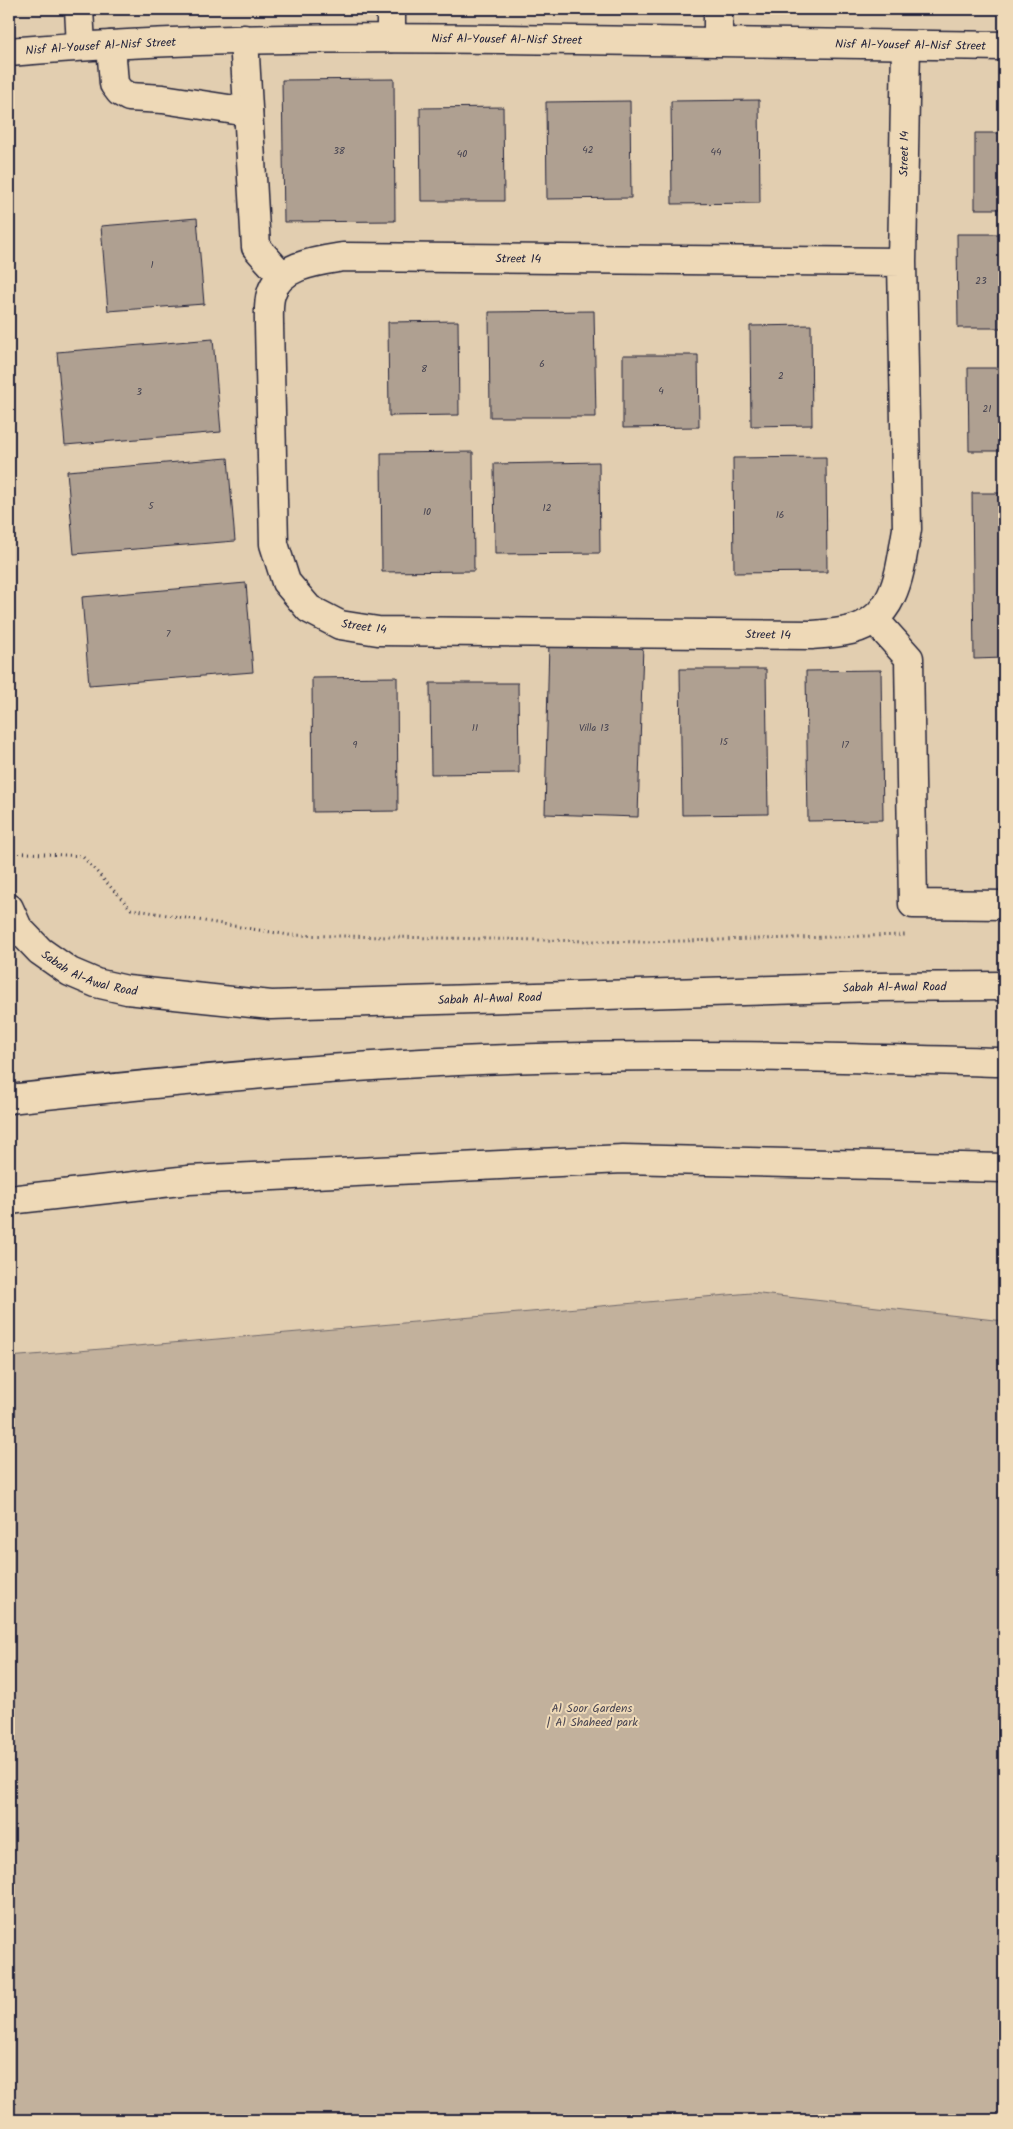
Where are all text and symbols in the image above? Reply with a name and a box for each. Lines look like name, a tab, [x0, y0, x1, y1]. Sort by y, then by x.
street label: Nisf Al-Yousef Al-Nisf Street	[431, 29, 583, 50]
street label: Nisf Al-Yousef Al-Nisf Street	[25, 32, 177, 60]
street label: Nisf Al-Yousef Al-Nisf Street	[835, 34, 986, 55]
street label: Street 14	[894, 130, 914, 177]
house number: 42	[582, 142, 594, 158]
house number: 38	[333, 143, 346, 159]
house number: 44	[710, 144, 722, 160]
house number: 40	[457, 146, 467, 162]
street label: Street 14	[495, 249, 542, 268]
house number: 1	[150, 257, 154, 273]
house number: 23	[975, 273, 987, 289]
house number: 6	[539, 356, 545, 372]
house number: 8	[421, 361, 428, 377]
house number: 2	[778, 368, 784, 384]
house number: 4	[658, 383, 664, 399]
house number: 3	[136, 384, 142, 400]
house number: 21	[983, 401, 991, 417]
house number: 5	[148, 498, 154, 514]
house number: 12	[543, 500, 552, 516]
house number: 10	[423, 504, 431, 520]
house number: 16	[776, 507, 784, 523]
street label: Street 14	[340, 614, 388, 640]
street label: Street 14	[745, 625, 791, 645]
house number: 7	[166, 626, 171, 642]
house number: 11	[472, 720, 478, 736]
house number: Villa 13	[579, 720, 609, 736]
house number: 15	[720, 734, 729, 750]
house number: 9	[353, 737, 358, 753]
house number: 17	[841, 737, 849, 753]
street label: Sabah Al-Awal Road	[37, 945, 139, 1001]
street label: Sabah Al-Awal Road	[842, 977, 948, 997]
street label: Sabah Al-Awal Road	[438, 987, 543, 1010]
park label: Al Soor Gardens | Al Shaheed park	[546, 1699, 638, 1732]

